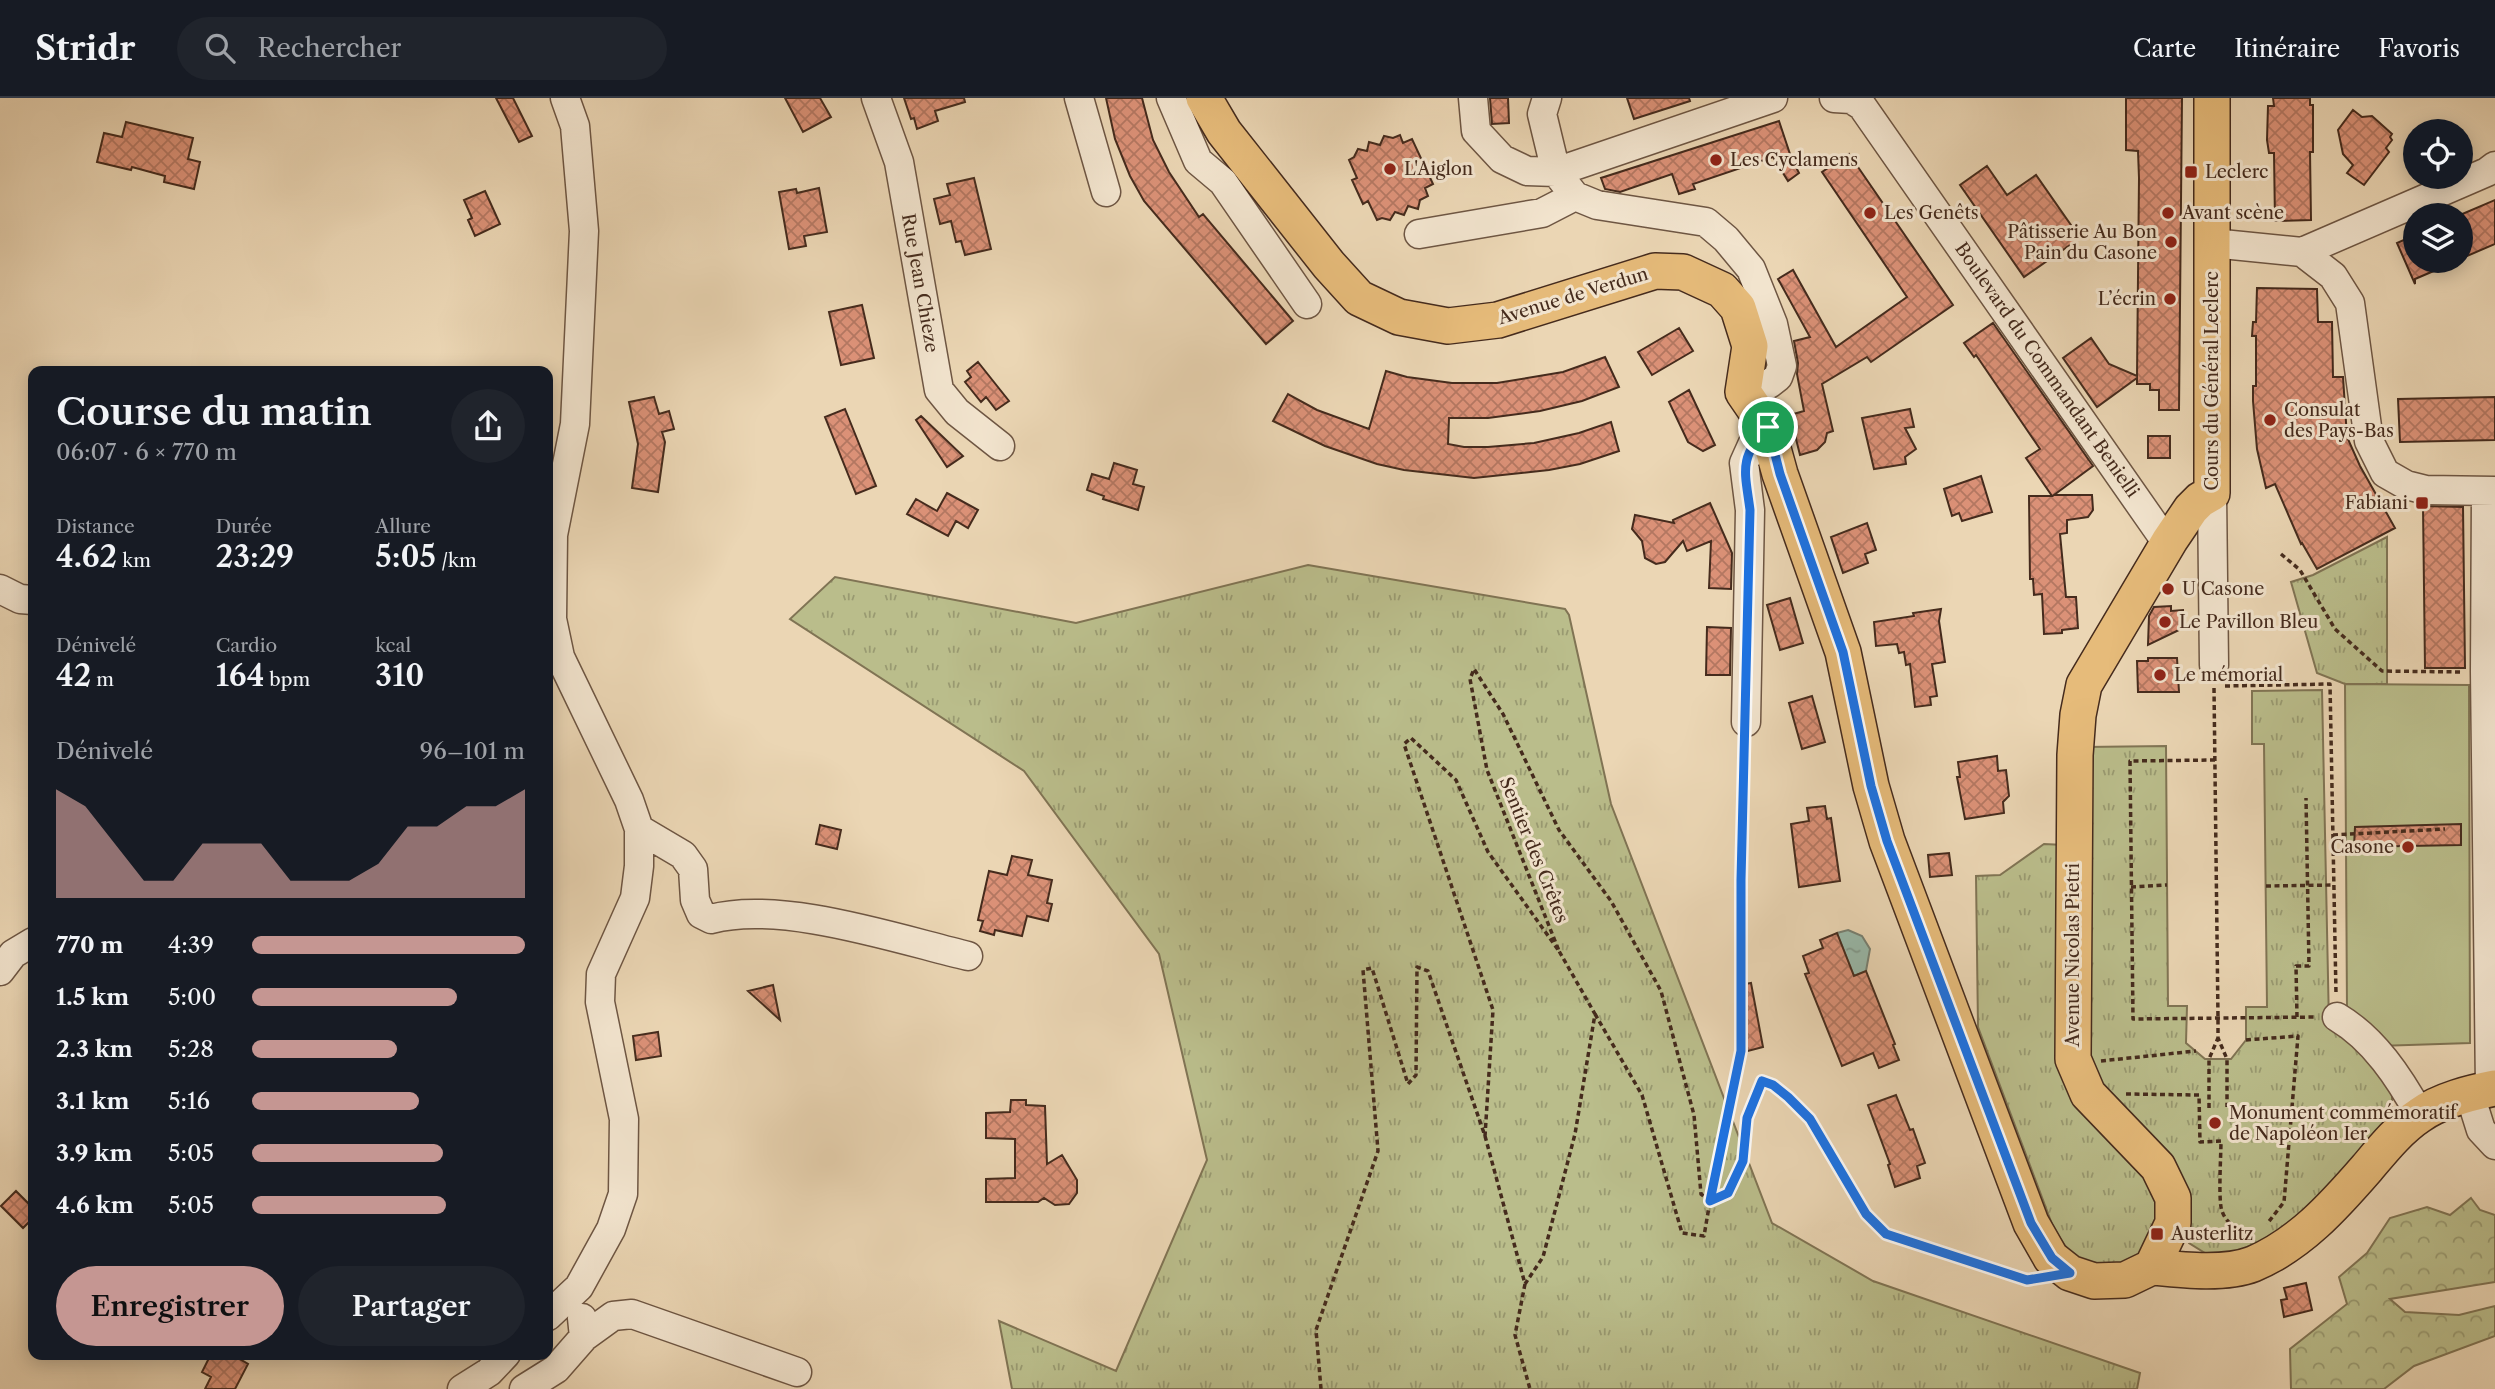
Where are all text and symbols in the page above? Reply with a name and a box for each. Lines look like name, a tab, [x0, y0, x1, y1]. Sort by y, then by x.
search box	[177, 17, 667, 80]
text: Stridr	[35, 28, 135, 69]
icon: search	[201, 29, 239, 67]
text: Rechercher	[257, 32, 401, 64]
text: Carte	[2133, 34, 2196, 63]
text: Itinéraire	[2234, 34, 2340, 63]
text: Favoris	[2378, 34, 2460, 63]
map controls	[2403, 119, 2473, 273]
button: locate	[2403, 119, 2473, 189]
place label: Les Cyclamens	[1730, 149, 1858, 171]
marker: Les Cyclamens	[1708, 152, 1724, 168]
place label: L'Aiglon	[1404, 158, 1473, 180]
marker: L'Aiglon	[1382, 161, 1398, 177]
place label: Leclerc	[2205, 161, 2269, 183]
marker: Leclerc	[2183, 164, 2199, 180]
place label: Les Genêts	[1884, 202, 1979, 224]
place label: Avant scène	[2181, 202, 2284, 224]
button: layers	[2403, 203, 2473, 273]
marker: Les Genêts	[1862, 205, 1878, 221]
marker: Avant scène	[2160, 205, 2176, 221]
street label: Rue Jean Chieze	[897, 212, 943, 354]
place label: Pâtisserie Au Bon Pain du Casone	[2007, 221, 2157, 264]
marker: Pâtisserie Au Bon Pain du Casone	[2163, 234, 2179, 250]
street label: Boulevard du Commandant Benielli	[1950, 238, 2144, 502]
street label: Avenue de Verdun	[1494, 263, 1651, 330]
street label: Cours du Général Leclerc	[2201, 271, 2223, 491]
place label: L’écrin	[2098, 288, 2156, 310]
marker: L’écrin	[2162, 291, 2178, 307]
text: Course du matin	[56, 388, 372, 435]
button: share	[451, 389, 525, 463]
pin	[1738, 397, 1798, 457]
place label: Consulat des Pays-Bas	[2284, 399, 2394, 442]
icon: arrive	[1749, 408, 1787, 446]
marker: Consulat des Pays-Bas	[2262, 412, 2278, 428]
text: 06:07 · 6 × 770 m	[56, 438, 237, 466]
place label: Fabiani	[2345, 492, 2409, 514]
marker: Fabiani	[2414, 495, 2430, 511]
text: Distance	[56, 515, 135, 538]
text: Durée	[216, 515, 272, 538]
text: Allure	[375, 515, 431, 538]
text: 4.62	[56, 538, 117, 575]
text: 23:29	[216, 538, 294, 575]
text: 5:05	[375, 538, 436, 575]
text: km	[117, 549, 151, 572]
text: /km	[436, 549, 477, 572]
place label: U Casone	[2182, 578, 2264, 600]
marker: U Casone	[2160, 581, 2176, 597]
place label: Le Pavillon Bleu	[2179, 611, 2318, 633]
marker: Le Pavillon Bleu	[2157, 614, 2173, 630]
text: Dénivelé	[56, 634, 136, 657]
text: Cardio	[216, 634, 277, 657]
text: kcal	[375, 634, 411, 657]
text: 42	[56, 657, 91, 694]
text: 164	[216, 657, 264, 694]
text: 310	[375, 657, 424, 694]
place label: Le mémorial	[2174, 664, 2283, 686]
marker: Le mémorial	[2152, 667, 2168, 683]
text: m	[91, 668, 114, 691]
text: bpm	[264, 668, 310, 691]
text: Dénivelé	[56, 737, 153, 765]
text: 96–101 m	[420, 737, 525, 765]
street label: Sentier des Crêtes	[1495, 774, 1573, 926]
place label: Casone	[2330, 836, 2394, 858]
marker: Casone	[2400, 839, 2416, 855]
street label: Avenue Nicolas Pietri	[2062, 863, 2084, 1048]
text: 770 m	[56, 931, 123, 959]
text: 4:39	[168, 931, 214, 959]
text: 1.5 km	[56, 983, 129, 1011]
text: 5:00	[168, 983, 216, 1011]
text: 2.3 km	[56, 1035, 133, 1063]
text: 5:28	[168, 1035, 214, 1063]
text: 3.1 km	[56, 1087, 130, 1115]
text: 5:16	[168, 1087, 210, 1115]
place label: Monument commémoratif de Napoléon Ier	[2229, 1102, 2459, 1145]
marker: Monument commémoratif de Napoléon Ier	[2207, 1115, 2223, 1131]
text: 3.9 km	[56, 1139, 132, 1167]
text: 5:05	[168, 1139, 214, 1167]
text: 4.6 km	[56, 1191, 134, 1219]
text: 5:05	[168, 1191, 214, 1219]
place label: Austerlitz	[2170, 1223, 2253, 1245]
marker: Austerlitz	[2149, 1226, 2165, 1242]
button: Enregistrer	[56, 1266, 284, 1346]
button: Partager	[298, 1266, 525, 1346]

